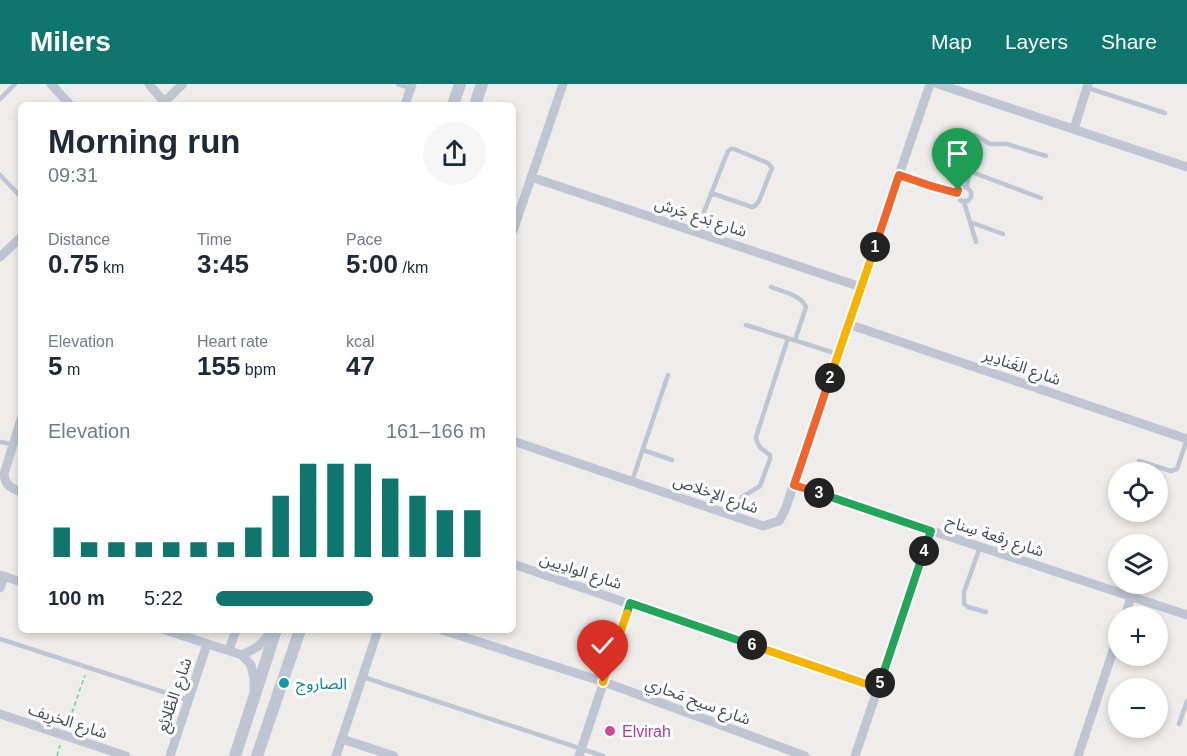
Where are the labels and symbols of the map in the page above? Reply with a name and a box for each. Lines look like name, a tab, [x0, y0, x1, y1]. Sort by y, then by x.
pin	[932, 128, 983, 190]
street label: شارع بَدع جَرش	[652, 194, 749, 244]
pin: 1	[860, 232, 890, 262]
street label: شارع الغَنادِير	[979, 345, 1063, 392]
pin: 2	[815, 363, 845, 393]
street label: شارع الإخلاص	[670, 472, 761, 520]
pin: 3	[804, 478, 834, 508]
street label: شارع رِقعة سِناح	[943, 512, 1046, 564]
pin: 4	[909, 536, 939, 566]
street label: شارع الوادِيين	[537, 550, 624, 596]
pin	[577, 620, 628, 682]
pin: 6	[737, 630, 767, 660]
street label: شارع الطَّلائِع	[153, 656, 198, 736]
pin: 5	[865, 668, 895, 698]
street label: شارع سيح مَحاري	[642, 674, 753, 732]
place label: الصاروج	[296, 675, 347, 696]
marker: الصاروج	[277, 676, 291, 690]
street label: شارع الخرِيف	[25, 700, 110, 746]
place label: Elvirah	[622, 723, 671, 740]
marker: Elvirah	[603, 724, 617, 738]

